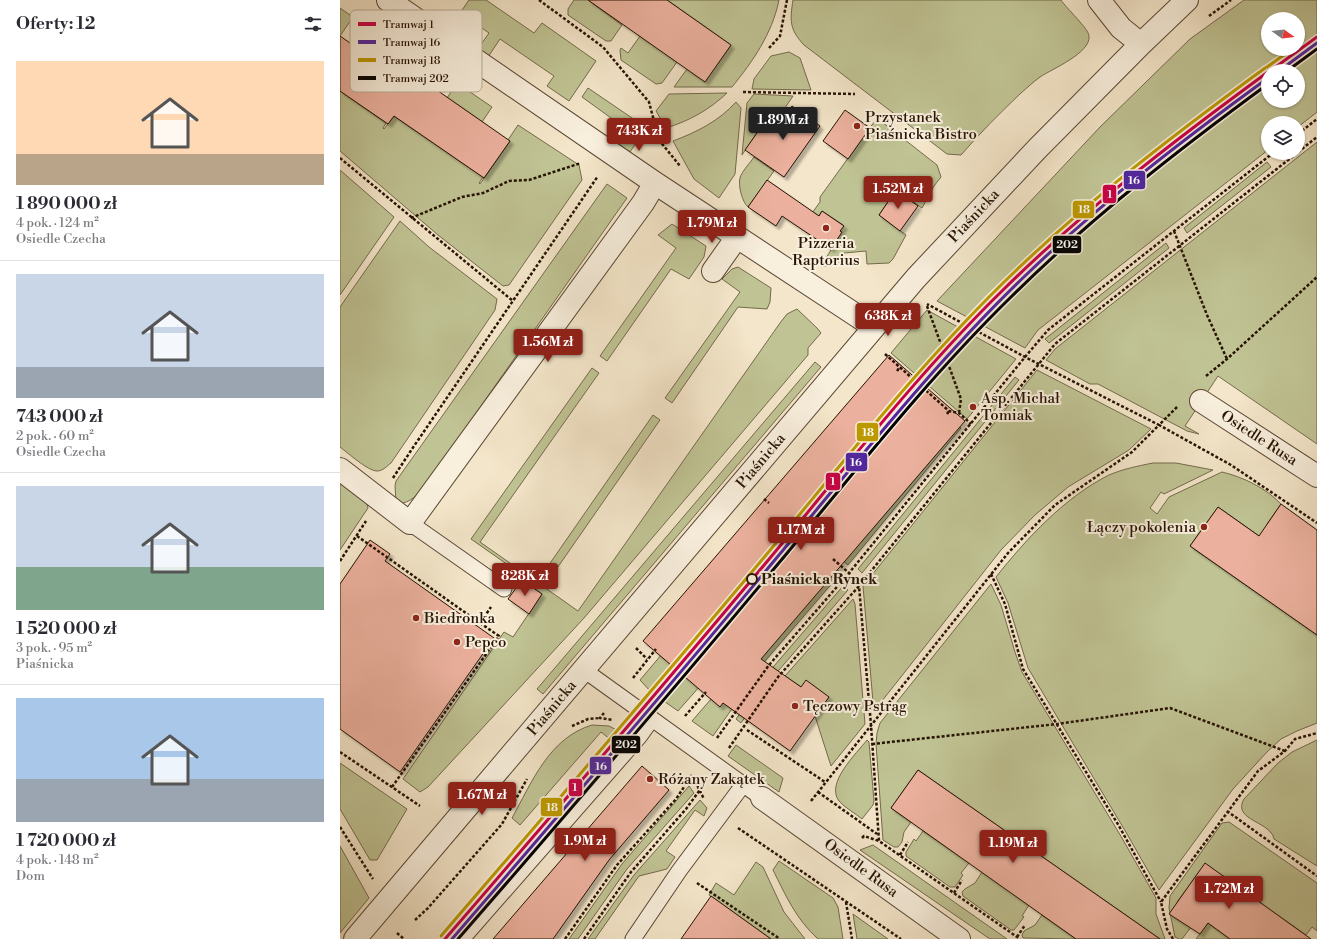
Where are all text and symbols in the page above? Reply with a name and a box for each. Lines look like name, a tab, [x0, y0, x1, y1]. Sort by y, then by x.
legend	[350, 10, 482, 92]
north arrow	[1261, 12, 1305, 56]
map controls	[1261, 12, 1305, 160]
text: Oferty: 12	[16, 13, 95, 35]
icon: filters	[302, 13, 324, 35]
text: Tramwaj 1	[383, 18, 434, 32]
text: Tramwaj 16	[383, 36, 440, 50]
text: Tramwaj 18	[383, 54, 441, 68]
button: locate	[1261, 64, 1305, 108]
text: Tramwaj 202	[383, 72, 449, 86]
icon: home	[134, 87, 206, 159]
pin: 1.89M zł	[742, 107, 824, 141]
place label: Przystanek Piaśnicka Bistro	[865, 108, 977, 144]
text: 1.89M zł	[758, 112, 808, 128]
button: layers	[1261, 116, 1305, 160]
pin: 743K zł	[602, 118, 676, 152]
marker: Przystanek Piaśnicka Bistro	[852, 121, 862, 131]
text: 743K zł	[616, 123, 662, 139]
line badge: 16	[1123, 170, 1146, 190]
text: 16	[1128, 174, 1140, 188]
pin: 1.52M zł	[857, 176, 939, 210]
text: 1.52M zł	[873, 181, 923, 197]
line badge: 1	[1102, 184, 1117, 204]
street label: Piaśnicka	[944, 185, 1004, 247]
text: 1	[1107, 188, 1113, 202]
text: 1 890 000 zł	[16, 193, 117, 215]
line badge: 18	[1072, 200, 1095, 219]
text: 18	[1078, 203, 1090, 217]
pin: 1.79M zł	[671, 210, 753, 244]
text: 4 pok. · 124 m²	[16, 215, 99, 231]
text: 1.79M zł	[687, 215, 737, 231]
marker: Pizzeria Raptorius	[821, 223, 831, 233]
text: Osiedle Czecha	[16, 231, 106, 247]
place label: Pizzeria Raptorius	[792, 234, 860, 270]
line badge: 202	[1052, 235, 1082, 254]
text: 202	[1056, 238, 1078, 252]
icon: home	[134, 300, 206, 372]
pin: 638K zł	[851, 303, 925, 337]
text: 638K zł	[864, 308, 912, 324]
pin: 1.56M zł	[507, 329, 589, 363]
text: 1.56M zł	[523, 334, 573, 350]
place label: Asp. Michał Tomiak	[980, 389, 1060, 425]
marker: Asp. Michał Tomiak	[968, 402, 978, 412]
text: 743 000 zł	[16, 406, 103, 428]
street label: Osiedle Rusa	[1217, 406, 1301, 470]
line badge: 18	[856, 422, 879, 442]
text: 18	[862, 426, 874, 440]
text: 2 pok. · 60 m²	[16, 428, 94, 444]
street label: Piaśnicka	[732, 429, 790, 493]
text: Osiedle Czecha	[16, 444, 106, 460]
line badge: 16	[845, 452, 868, 472]
text: 16	[850, 456, 862, 470]
line badge: 1	[825, 472, 841, 491]
text: 1	[830, 475, 836, 489]
icon: home	[134, 512, 206, 584]
pin: 1.17M zł	[760, 517, 842, 551]
place label: Łączy pokolenia	[1087, 518, 1196, 537]
text: 1.17M zł	[777, 522, 825, 538]
marker: Łączy pokolenia	[1199, 522, 1209, 532]
pin: 828K zł	[488, 563, 562, 597]
text: 828K zł	[501, 568, 549, 584]
place label: Piaśnicka Rynek	[761, 570, 878, 589]
marker: Piaśnicka Rynek	[746, 573, 758, 585]
place label: Biedronka	[423, 609, 496, 628]
marker: Biedronka	[411, 613, 421, 623]
text: 1 520 000 zł	[16, 618, 117, 640]
place label: Pepco	[465, 633, 507, 652]
marker: Pepco	[452, 637, 462, 647]
text: 3 pok. · 95 m²	[16, 640, 92, 656]
text: Piaśnicka	[16, 656, 74, 672]
street label: Piaśnicka	[523, 676, 581, 740]
place label: Tęczowy Pstrąg	[803, 697, 907, 716]
marker: Tęczowy Pstrąg	[790, 701, 800, 711]
icon: home	[134, 724, 206, 796]
line badge: 202	[611, 735, 641, 754]
text: 202	[615, 738, 637, 752]
line badge: 16	[589, 756, 612, 775]
text: 16	[595, 760, 607, 774]
place label: Różany Zakątek	[658, 770, 766, 789]
marker: Różany Zakątek	[645, 774, 655, 784]
line badge: 1	[568, 778, 583, 797]
text: 1	[572, 781, 578, 795]
pin: 1.67M zł	[441, 782, 523, 816]
text: 1.67M zł	[457, 787, 507, 803]
line badge: 18	[540, 797, 563, 817]
text: 18	[546, 801, 558, 815]
pin: 1.9M zł	[548, 828, 622, 862]
text: 1 720 000 zł	[16, 830, 116, 852]
pin: 1.19M zł	[972, 830, 1054, 864]
text: 1.9M zł	[564, 833, 606, 849]
street label: Osiedle Rusa	[820, 835, 902, 902]
text: 1.19M zł	[989, 835, 1037, 851]
text: 4 pok. · 148 m²	[16, 852, 98, 868]
text: Dom	[16, 868, 45, 884]
pin: 1.72M zł	[1188, 876, 1270, 910]
text: 1.72M zł	[1204, 881, 1254, 897]

